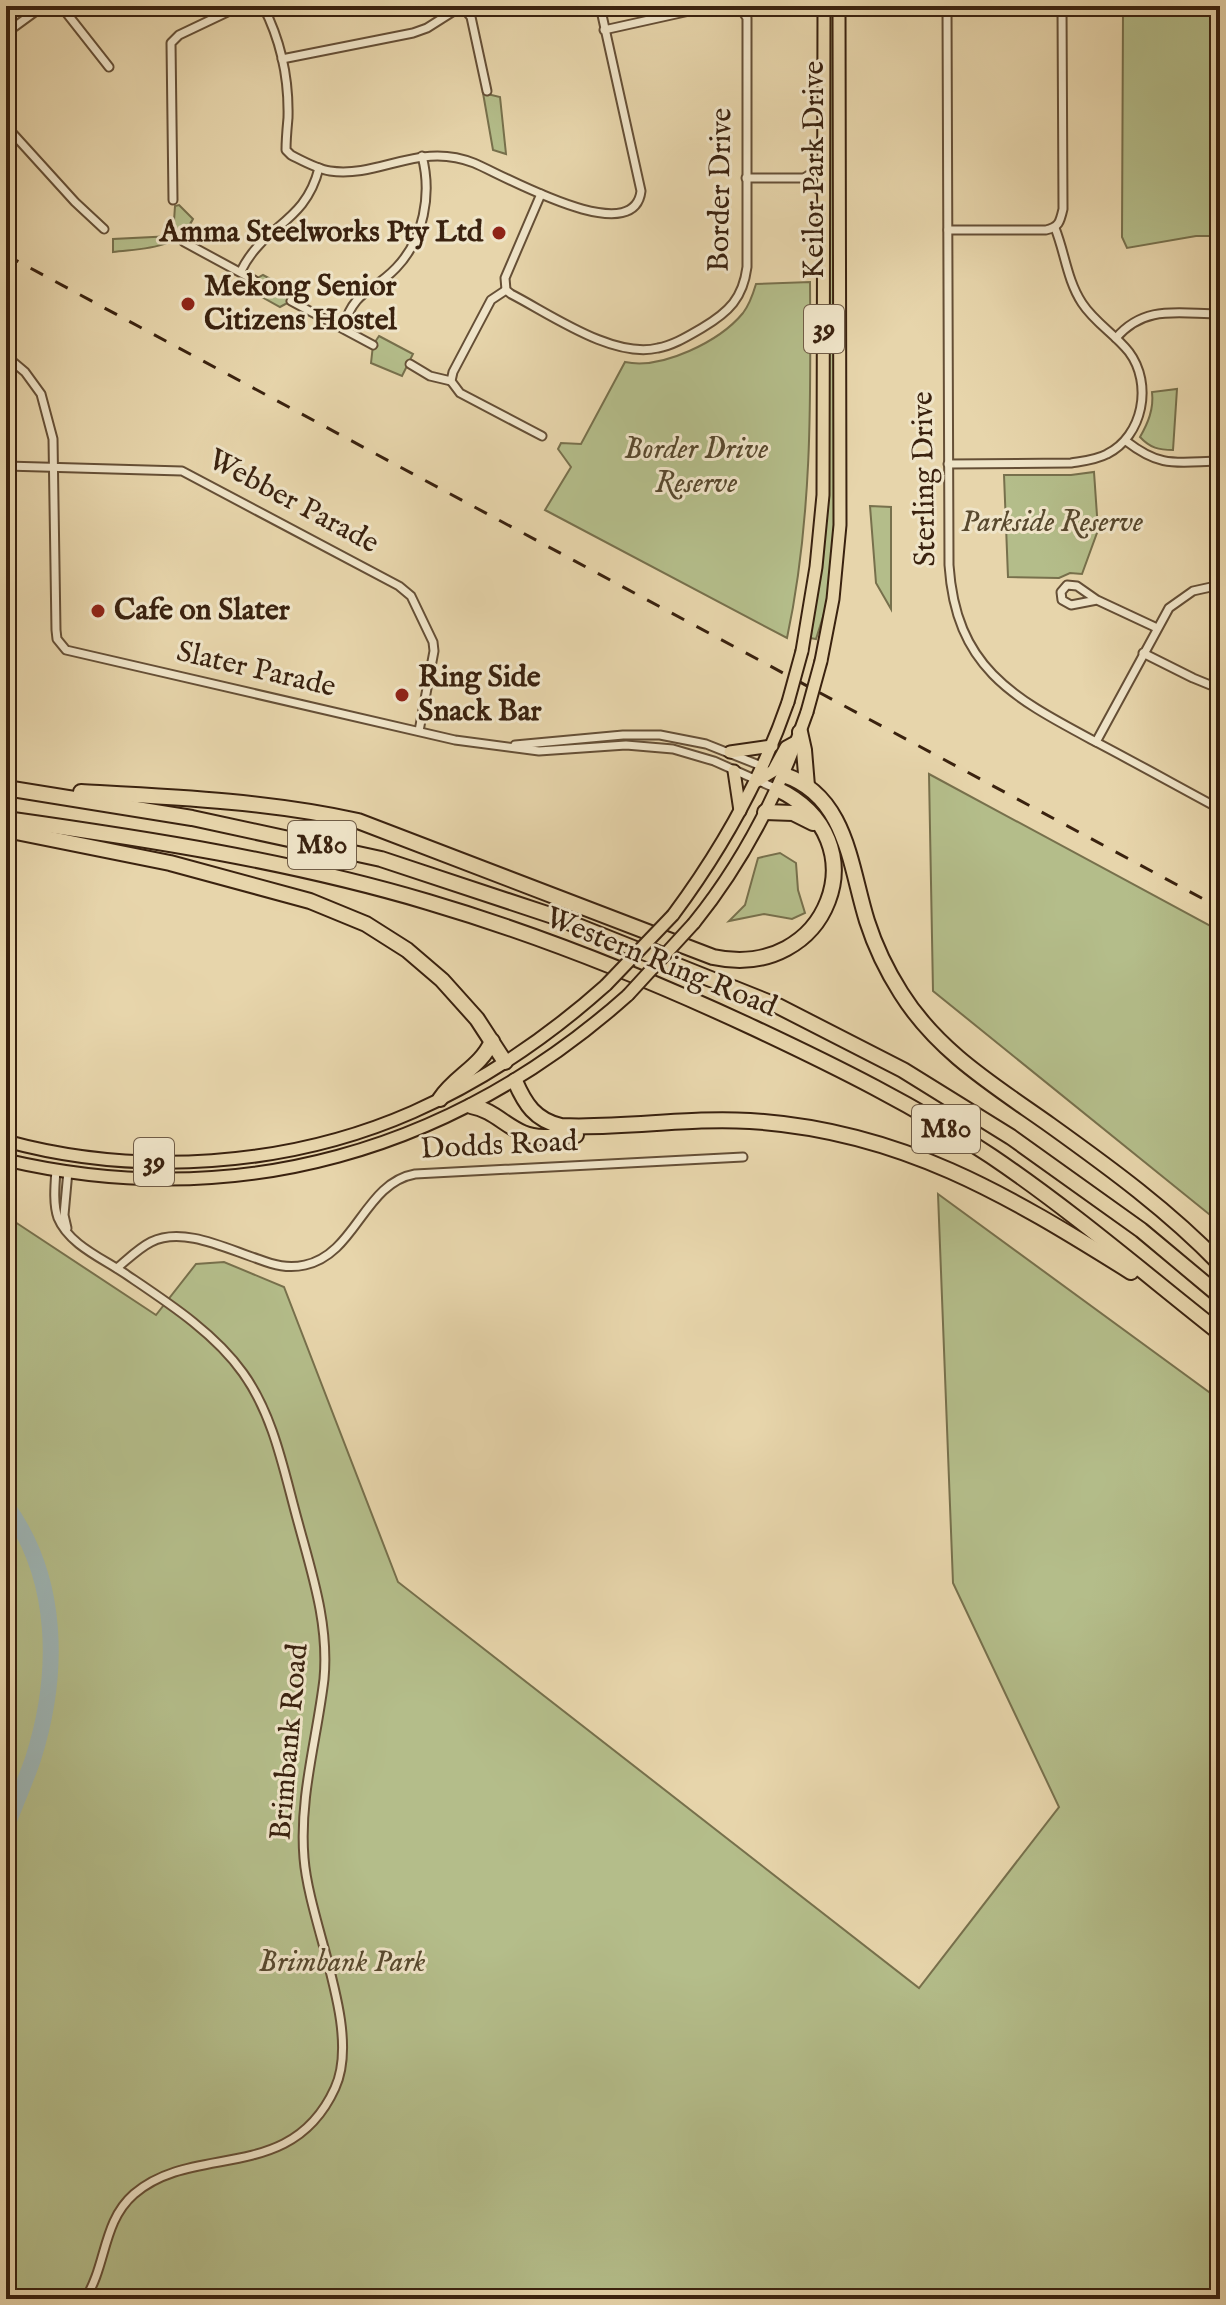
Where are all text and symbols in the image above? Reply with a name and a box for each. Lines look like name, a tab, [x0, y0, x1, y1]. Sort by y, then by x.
street label: Keilor Park Drive	[796, 61, 834, 279]
street label: Border Drive	[701, 108, 741, 272]
place label: Amma Steelworks Pty Ltd	[159, 214, 484, 252]
marker: Amma Steelworks Pty Ltd	[490, 224, 508, 242]
place label: Mekong Senior Citizens Hostel	[204, 268, 397, 340]
marker: Mekong Senior Citizens Hostel	[179, 295, 197, 313]
road number: 39	[804, 305, 844, 353]
street label: Sterling Drive	[904, 391, 946, 567]
park label: Border Drive Reserve	[624, 431, 768, 503]
street label: Webber Parade	[201, 441, 385, 563]
park label: Parkside Reserve	[961, 504, 1143, 542]
place label: Cafe on Slater	[114, 592, 291, 630]
marker: Cafe on Slater	[89, 602, 107, 620]
street label: Slater Parade	[173, 633, 339, 707]
place label: Ring Side Snack Bar	[418, 659, 543, 731]
marker: Ring Side Snack Bar	[393, 686, 411, 704]
road number: M80	[288, 821, 356, 869]
street label: Western Ring Road	[540, 899, 783, 1027]
road number: M80	[912, 1105, 980, 1153]
street label: Dodds Road	[420, 1123, 579, 1169]
road number: 39	[134, 1138, 174, 1186]
street label: Brimbank Road	[262, 1641, 318, 1842]
park label: Brimbank Park	[258, 1944, 426, 1982]

